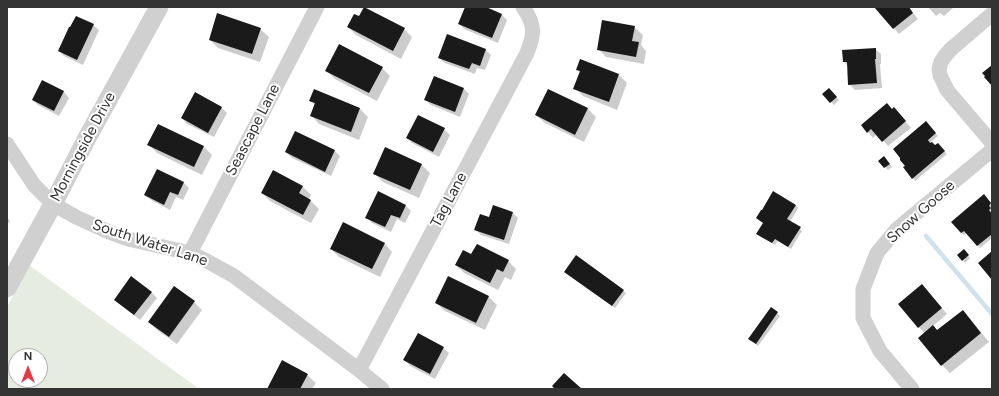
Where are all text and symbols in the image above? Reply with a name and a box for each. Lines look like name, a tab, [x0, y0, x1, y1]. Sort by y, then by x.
street label: Seascape Lane	[222, 81, 284, 179]
street label: Morningside Drive	[47, 89, 119, 205]
street label: Tag Lane	[427, 169, 471, 231]
street label: Snow Goose	[883, 177, 959, 247]
street label: South Water Lane	[90, 216, 210, 270]
north arrow	[8, 348, 48, 388]
text: N	[24, 350, 32, 363]

